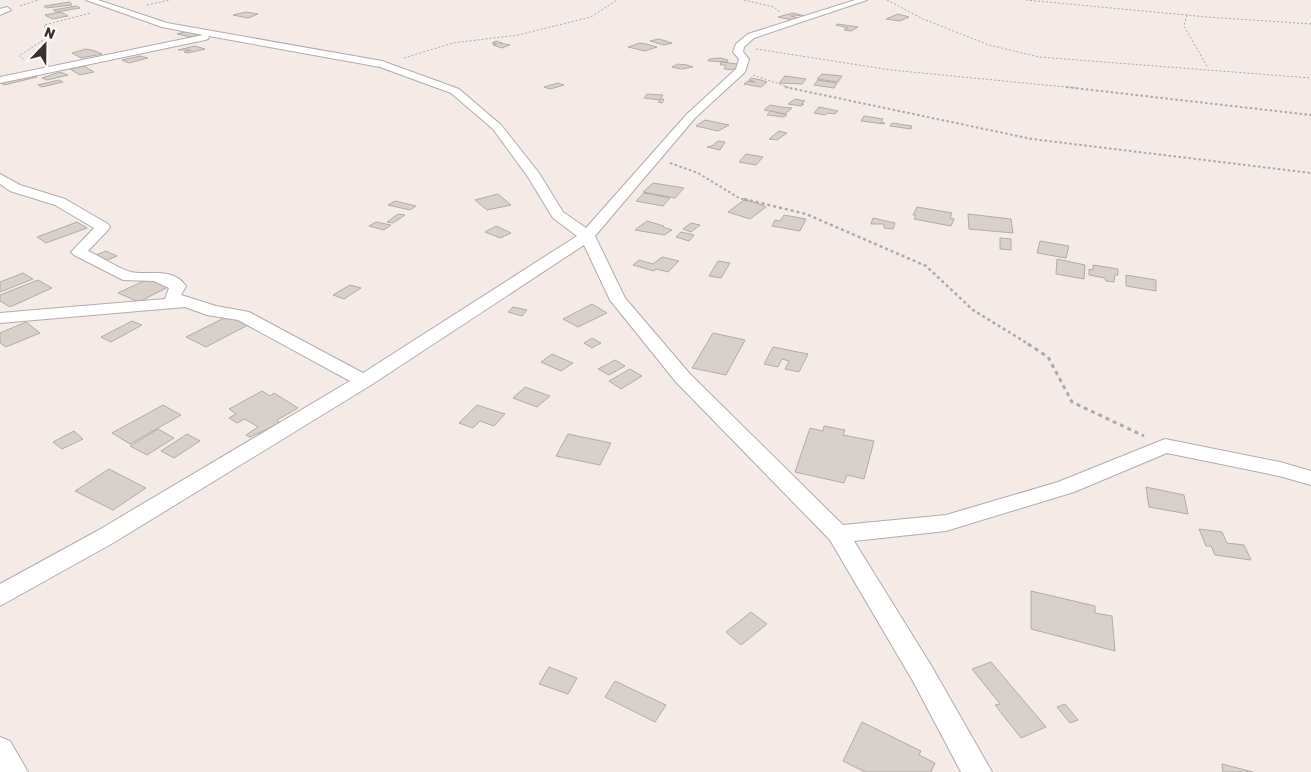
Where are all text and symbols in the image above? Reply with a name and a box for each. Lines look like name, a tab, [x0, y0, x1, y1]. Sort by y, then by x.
north arrow	[20, 20, 70, 70]
text: N	[42, 24, 58, 43]

